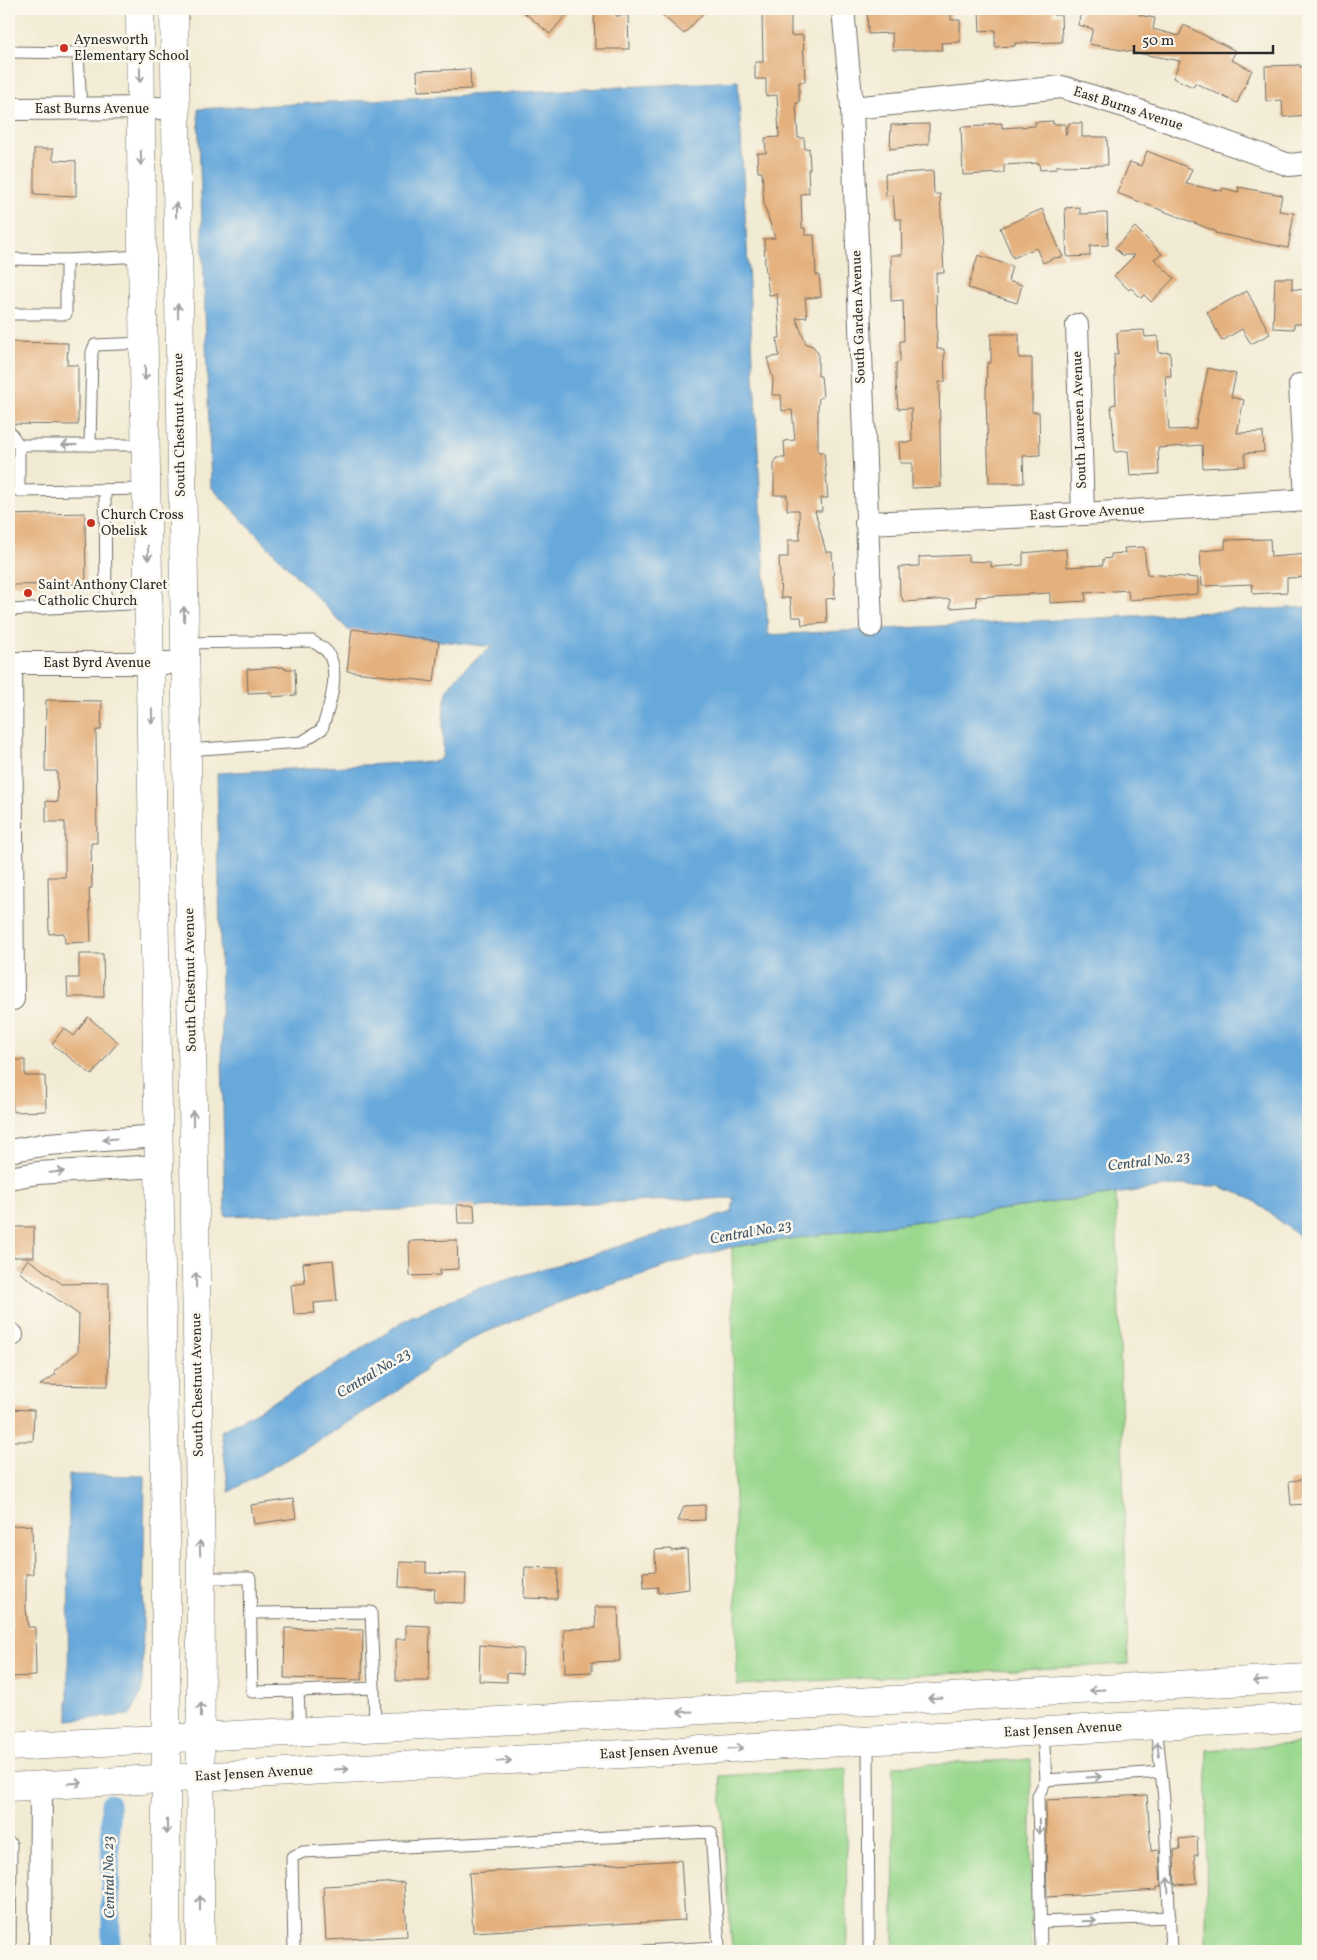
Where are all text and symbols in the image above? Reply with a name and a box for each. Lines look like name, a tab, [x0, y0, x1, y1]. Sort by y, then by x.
scale bar	[1134, 22, 1273, 54]
place label: Aynesworth Elementary School	[74, 31, 189, 66]
text: 50 m	[1142, 31, 1174, 52]
marker: Aynesworth Elementary School	[58, 42, 70, 54]
one-way arrow	[135, 66, 145, 83]
street label: East Burns Avenue	[1071, 82, 1186, 136]
street label: East Burns Avenue	[35, 100, 150, 119]
one-way arrow	[136, 150, 146, 166]
one-way arrow	[171, 202, 181, 218]
street label: South Garden Avenue	[847, 250, 871, 384]
one-way arrow	[173, 304, 183, 320]
street label: South Laureen Avenue	[1068, 350, 1092, 489]
street label: South Chestnut Avenue	[169, 353, 191, 497]
one-way arrow	[140, 365, 149, 381]
one-way arrow	[62, 440, 78, 450]
street label: East Grove Avenue	[1029, 500, 1145, 525]
place label: Church Cross Obelisk	[101, 506, 184, 541]
marker: Church Cross Obelisk	[85, 517, 97, 529]
one-way arrow	[143, 544, 153, 561]
place label: Saint Anthony Claret Catholic Church	[38, 576, 167, 611]
marker: Saint Anthony Claret Catholic Church	[22, 587, 34, 599]
one-way arrow	[179, 606, 189, 622]
street label: East Byrd Avenue	[43, 654, 151, 673]
one-way arrow	[147, 707, 156, 723]
street label: South Chestnut Avenue	[180, 908, 202, 1052]
one-way arrow	[188, 1110, 198, 1126]
one-way arrow	[103, 1135, 119, 1144]
water label: Central No. 23	[1107, 1147, 1191, 1177]
one-way arrow	[49, 1167, 65, 1176]
water label: Central No. 23	[708, 1215, 794, 1251]
one-way arrow	[191, 1273, 201, 1289]
street label: South Chestnut Avenue	[187, 1313, 209, 1457]
water label: Central No. 23	[333, 1344, 415, 1404]
one-way arrow	[196, 1540, 205, 1556]
one-way arrow	[1252, 1676, 1268, 1685]
one-way arrow	[1090, 1685, 1106, 1694]
one-way arrow	[927, 1694, 943, 1703]
one-way arrow	[196, 1703, 206, 1719]
one-way arrow	[678, 1707, 694, 1716]
street label: East Jensen Avenue	[1003, 1717, 1123, 1743]
street label: East Jensen Avenue	[599, 1739, 719, 1765]
one-way arrow	[1153, 1741, 1163, 1757]
one-way arrow	[728, 1744, 744, 1753]
one-way arrow	[496, 1756, 512, 1765]
street label: East Jensen Avenue	[194, 1761, 314, 1787]
one-way arrow	[334, 1765, 350, 1774]
one-way arrow	[1086, 1772, 1102, 1781]
one-way arrow	[67, 1779, 83, 1788]
one-way arrow	[162, 1818, 172, 1835]
one-way arrow	[1034, 1819, 1043, 1835]
water label: Central No. 23	[99, 1835, 121, 1919]
one-way arrow	[1164, 1877, 1173, 1893]
one-way arrow	[195, 1895, 205, 1911]
one-way arrow	[1081, 1916, 1097, 1925]

